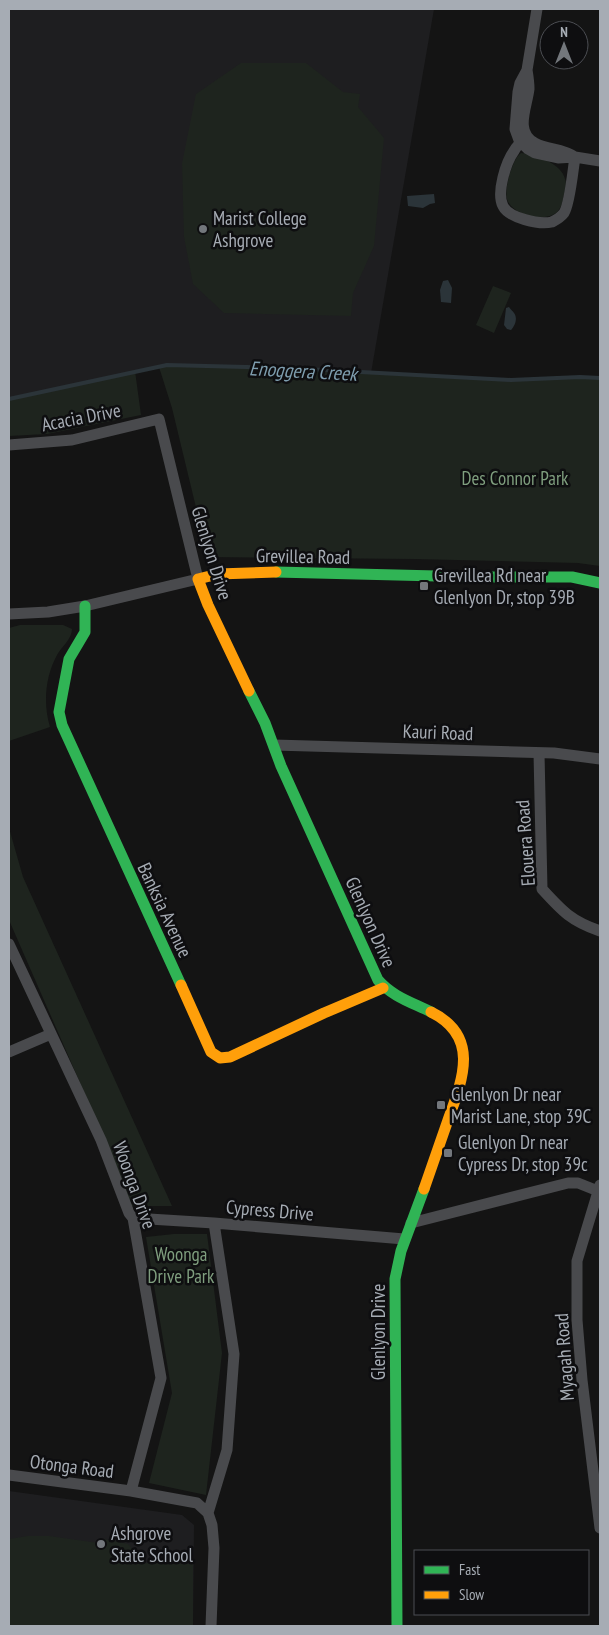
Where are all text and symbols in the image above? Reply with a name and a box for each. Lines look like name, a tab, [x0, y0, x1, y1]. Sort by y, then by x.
north arrow	[539, 20, 589, 70]
text: N	[560, 23, 568, 41]
place label: Marist College Ashgrove	[213, 206, 307, 252]
marker: Marist College Ashgrove	[197, 223, 209, 235]
water label: Enoggera Creek	[249, 355, 360, 387]
street label: Acacia Drive	[39, 398, 123, 436]
park label: Des Connor Park	[461, 466, 569, 490]
street label: Glenlyon Drive	[186, 503, 238, 603]
street label: Grevillea Road	[256, 543, 350, 569]
place label: Grevillea Rd near Glenlyon Dr, stop 39B	[434, 563, 575, 609]
marker: Grevillea Rd near Glenlyon Dr, stop 39B	[418, 580, 430, 592]
street label: Kauri Road	[402, 719, 474, 745]
street label: Elouera Road	[510, 799, 540, 887]
street label: Banksia Avenue	[133, 859, 197, 961]
street label: Glenlyon Drive	[340, 873, 402, 971]
place label: Glenlyon Dr near Marist Lane, stop 39C	[451, 1082, 592, 1128]
marker: Glenlyon Dr near Marist Lane, stop 39C	[435, 1099, 447, 1111]
place label: Glenlyon Dr near Cypress Dr, stop 39c	[458, 1130, 588, 1176]
street label: Woonga Drive	[108, 1138, 162, 1232]
marker: Glenlyon Dr near Cypress Dr, stop 39c	[442, 1147, 454, 1159]
street label: Cypress Drive	[225, 1194, 315, 1226]
park label: Woonga Drive Park	[148, 1242, 215, 1288]
street label: Glenlyon Drive	[366, 1284, 390, 1380]
street label: Myagah Road	[549, 1313, 579, 1401]
street label: Otonga Road	[29, 1449, 115, 1483]
place label: Ashgrove State School	[111, 1521, 194, 1567]
marker: Ashgrove State School	[95, 1538, 107, 1550]
legend	[414, 1550, 589, 1615]
text: Fast	[459, 1560, 480, 1579]
text: Slow	[459, 1585, 484, 1604]

